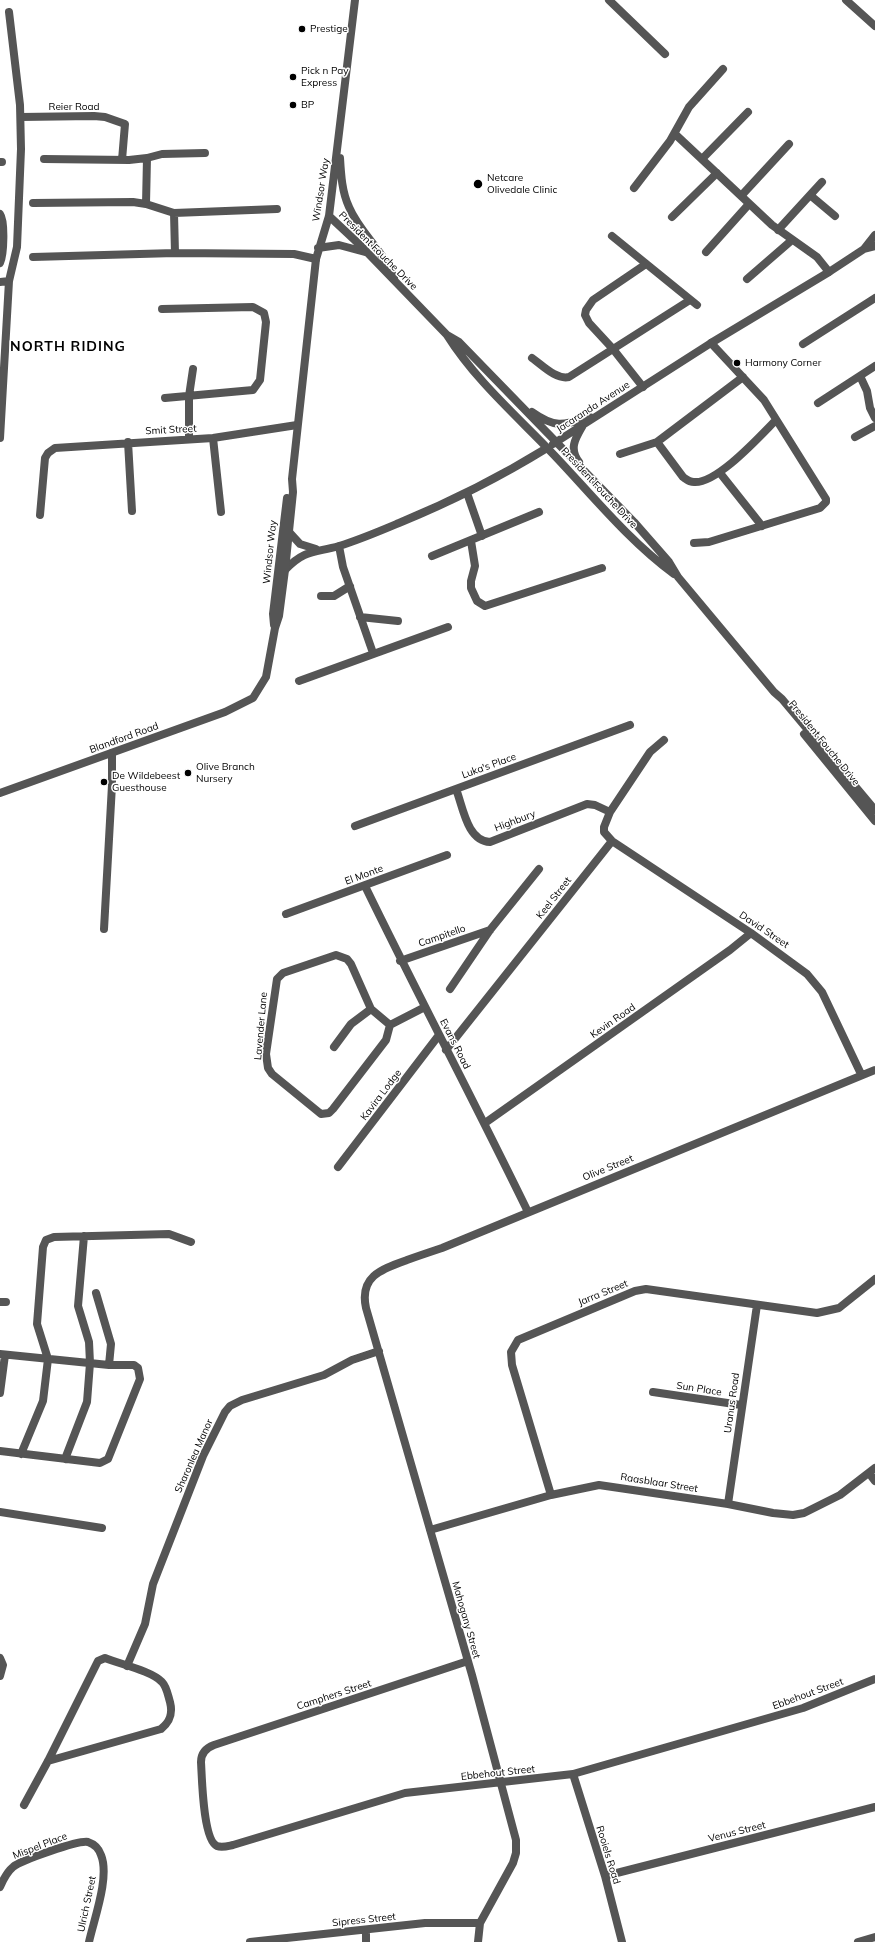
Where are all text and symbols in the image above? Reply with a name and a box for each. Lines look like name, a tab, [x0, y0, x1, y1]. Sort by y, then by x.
place label: Prestige	[310, 23, 348, 35]
marker: Prestige	[297, 24, 307, 34]
place label: Pick n Pay Express	[301, 65, 349, 88]
marker: Pick n Pay Express	[288, 72, 298, 82]
place label: BP	[301, 99, 314, 111]
marker: BP	[288, 100, 298, 110]
street label: Reier Road	[49, 101, 99, 113]
street label: Windsor Way	[310, 157, 332, 223]
place label: Netcare Olivedale Clinic	[487, 172, 557, 196]
marker: Netcare Olivedale Clinic	[472, 178, 484, 190]
street label: President Fouche Drive	[336, 209, 420, 293]
district label: NORTH RIDING	[10, 339, 126, 355]
place label: Harmony Corner	[745, 357, 821, 369]
marker: Harmony Corner	[732, 358, 742, 368]
street label: Jacaranda Avenue	[554, 379, 632, 435]
street label: Smit Street	[145, 423, 197, 437]
street label: President Fouche Drive	[558, 445, 640, 531]
street label: Windsor Way	[261, 520, 279, 584]
street label: President Fouche Drive	[786, 698, 862, 788]
street label: Blandford Road	[88, 720, 160, 756]
street label: Luka's Place	[460, 751, 518, 781]
place label: Olive Branch Nursery	[196, 761, 255, 784]
marker: Olive Branch Nursery	[183, 768, 193, 778]
place label: De Wildebeest Guesthouse	[112, 770, 180, 794]
marker: De Wildebeest Guesthouse	[99, 777, 109, 787]
street label: Highbury	[493, 808, 537, 834]
street label: El Monte	[343, 863, 385, 887]
street label: Keel Street	[534, 875, 574, 921]
street label: David Street	[737, 909, 791, 951]
street label: Campitello	[417, 922, 467, 950]
street label: Lavender Lane	[252, 991, 270, 1061]
street label: Kevin Road	[588, 1001, 638, 1041]
street label: Evans Road	[437, 1017, 473, 1071]
street label: Kavira Lodge	[358, 1067, 404, 1123]
street label: Olive Street	[581, 1152, 635, 1184]
street label: Jarra Street	[576, 1278, 630, 1308]
street label: Uranus Road	[722, 1372, 742, 1434]
street label: Sun Place	[676, 1380, 722, 1398]
street label: Sharonlea Manor	[172, 1417, 216, 1495]
street label: Raasblaar Street	[619, 1471, 699, 1495]
street label: Mahogany Street	[449, 1580, 483, 1660]
street label: Ebbehout Street	[771, 1676, 845, 1712]
street label: Camphers Street	[295, 1677, 373, 1713]
street label: Ebbehout Street	[460, 1763, 536, 1783]
street label: Venus Street	[707, 1819, 767, 1845]
street label: Rooiels Road	[593, 1824, 623, 1886]
street label: Mispel Place	[11, 1830, 69, 1862]
street label: Ulrich Street	[75, 1875, 99, 1933]
street label: Sipress Street	[332, 1911, 396, 1929]

